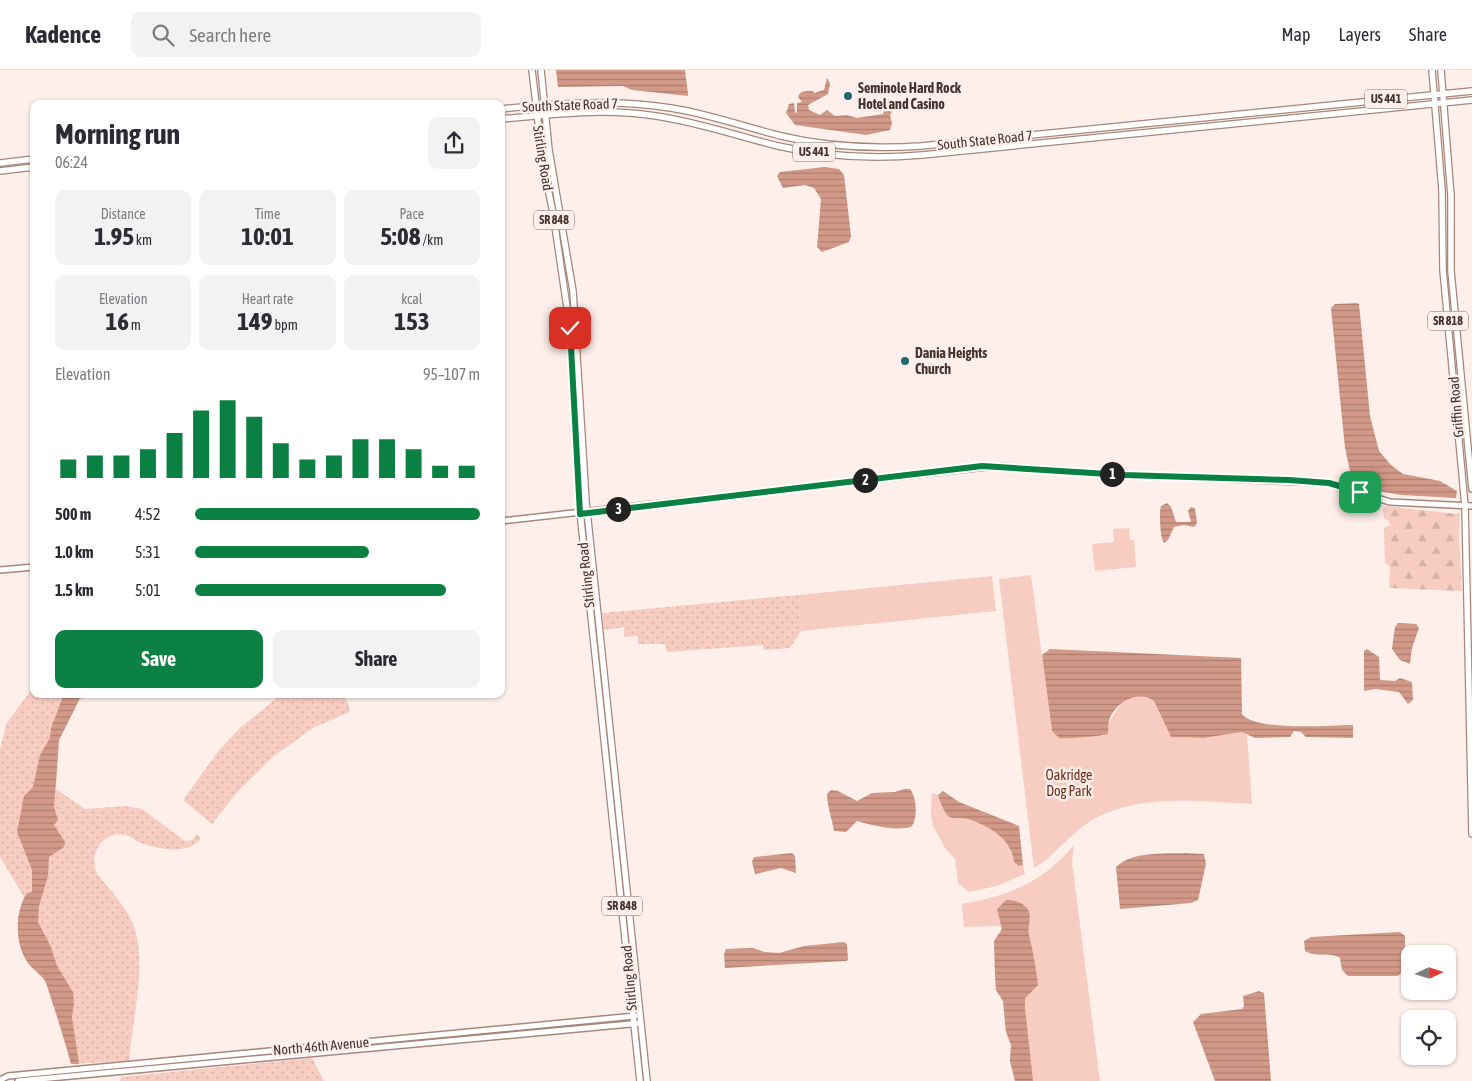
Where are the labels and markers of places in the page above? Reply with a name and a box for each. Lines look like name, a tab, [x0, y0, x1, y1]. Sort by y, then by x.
place label: Seminole Hard Rock Hotel and Casino	[858, 80, 962, 112]
marker: Seminole Hard Rock Hotel and Casino	[842, 90, 854, 102]
pin	[549, 307, 591, 349]
place label: Dania Heights Church	[915, 345, 987, 377]
marker: Dania Heights Church	[899, 355, 911, 367]
pin: 1	[1100, 462, 1124, 486]
pin: 2	[852, 468, 878, 492]
pin	[1339, 471, 1381, 513]
pin: 3	[606, 496, 630, 522]

